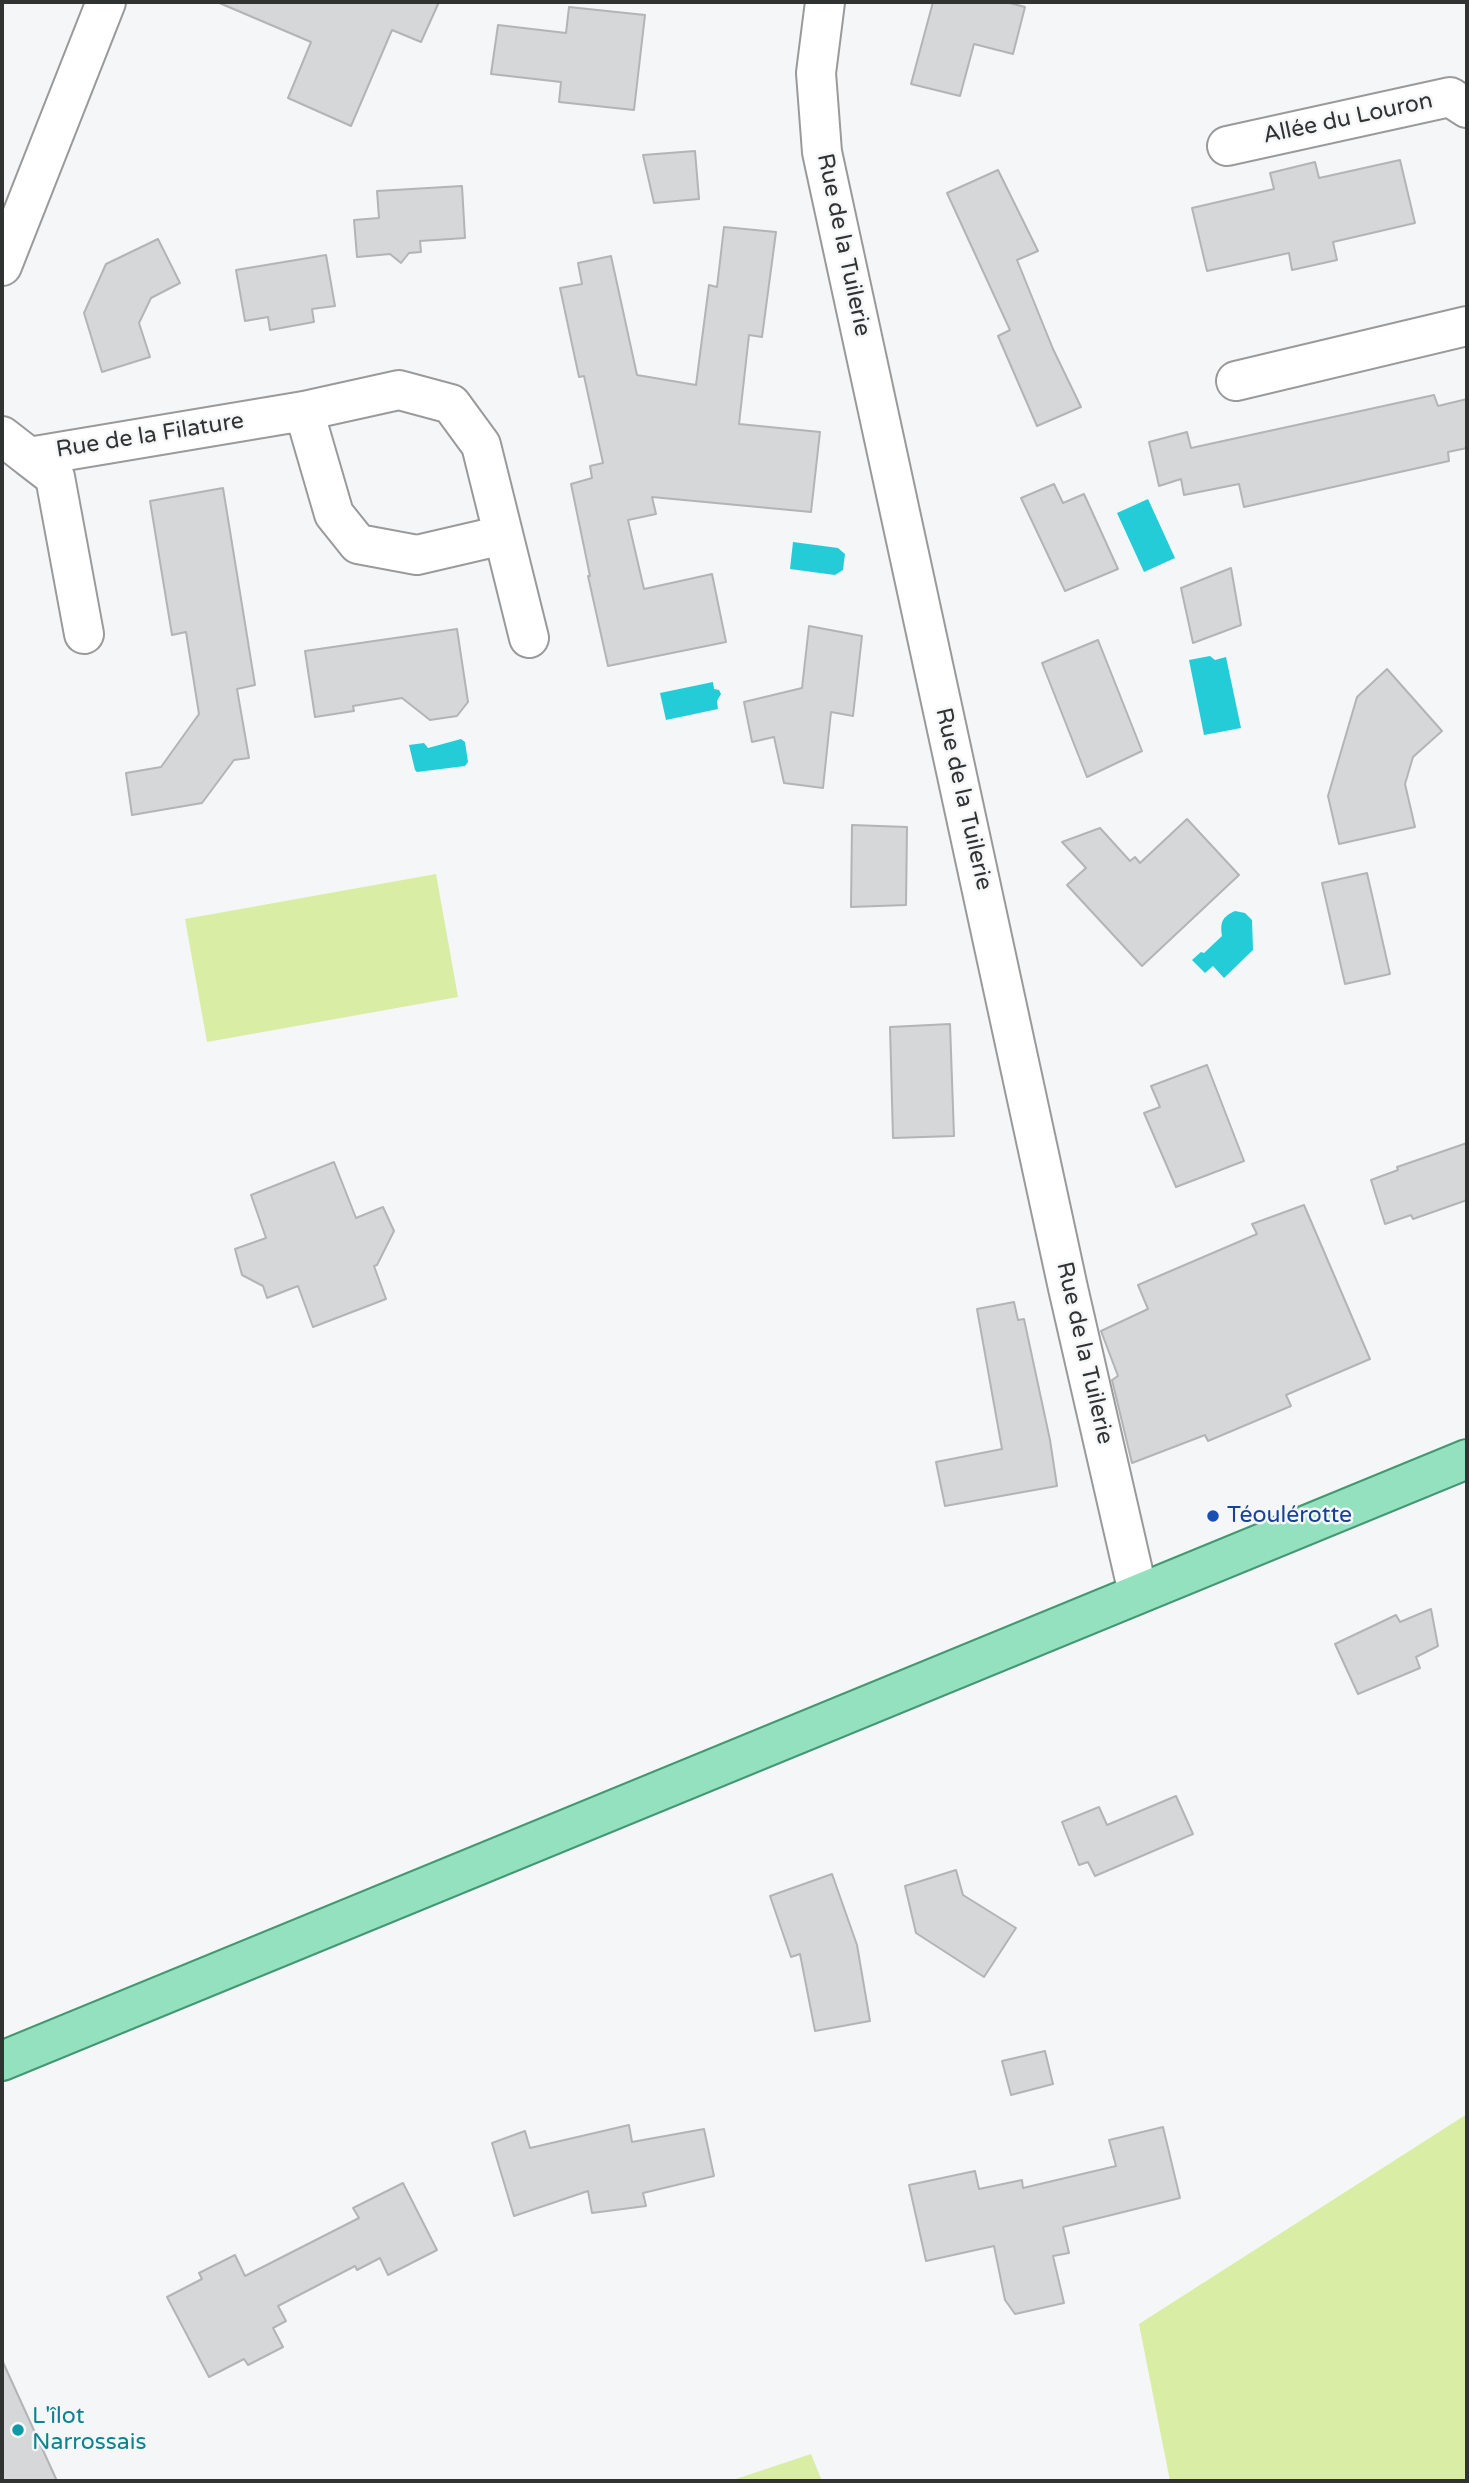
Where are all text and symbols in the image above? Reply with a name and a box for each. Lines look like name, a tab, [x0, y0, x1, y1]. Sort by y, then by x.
street label: Allée du Louron	[1261, 88, 1435, 150]
street label: Rue de la Tuilerie	[810, 151, 876, 339]
street label: Rue de la Filature	[54, 408, 246, 464]
street label: Rue de la Tuilerie	[929, 705, 997, 893]
street label: Rue de la Tuilerie	[1050, 1259, 1118, 1447]
place label: Téoulérotte	[1227, 1502, 1352, 1530]
marker: Téoulérotte	[1205, 1508, 1221, 1524]
place label: L'îlot Narrossais	[32, 2403, 146, 2457]
marker: L'îlot Narrossais	[10, 2422, 26, 2438]

